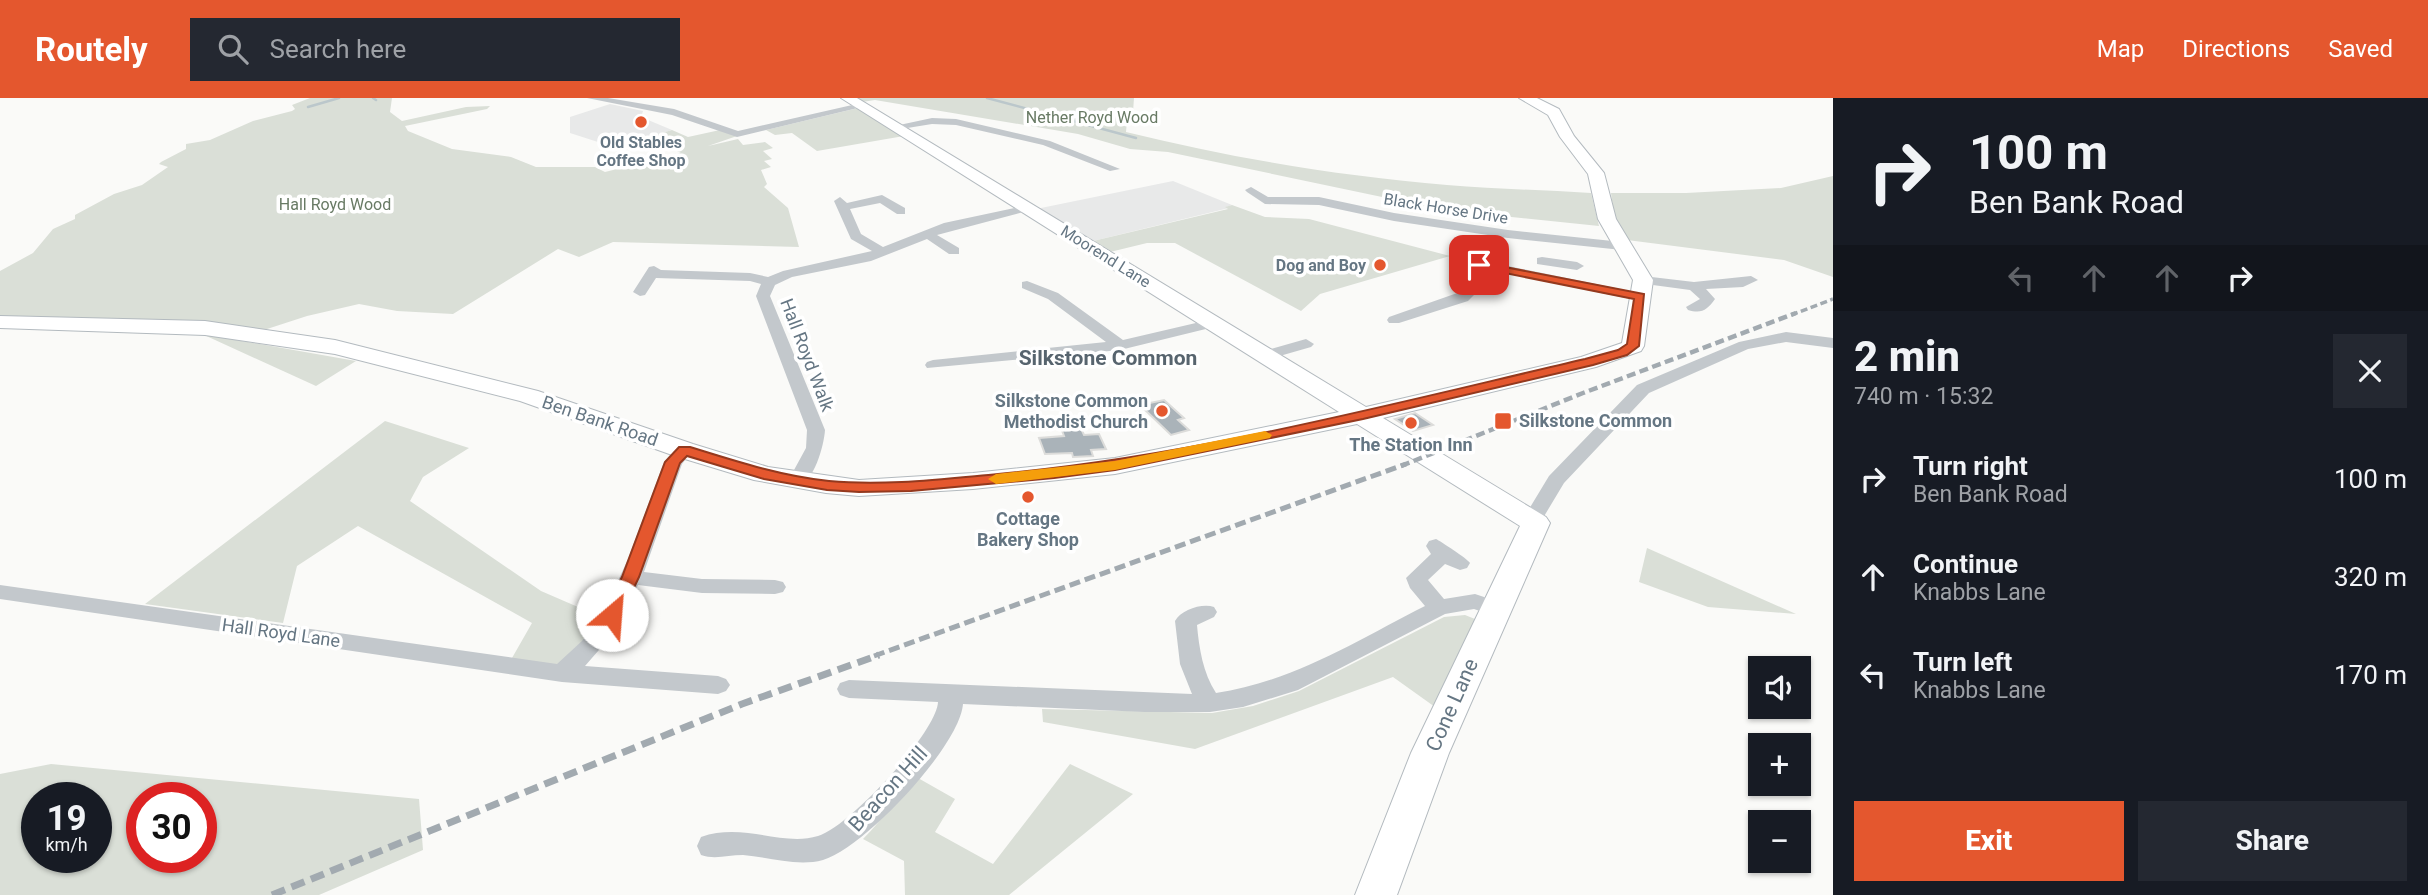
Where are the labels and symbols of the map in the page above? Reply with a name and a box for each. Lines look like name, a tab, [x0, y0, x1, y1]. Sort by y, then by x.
park label: Nether Royd Wood	[1026, 108, 1158, 127]
marker: Old Stables Coffee Shop	[633, 114, 649, 130]
place label: Old Stables Coffee Shop	[597, 133, 685, 170]
street label: Black Horse Drive	[1382, 189, 1509, 228]
park label: Hall Royd Wood	[279, 195, 391, 214]
street label: Moorend Lane	[1057, 221, 1154, 292]
pin	[1449, 235, 1509, 295]
place label: Dog and Boy	[1276, 256, 1367, 275]
marker: Dog and Boy	[1372, 257, 1388, 273]
street label: Hall Royd Walk	[776, 295, 839, 415]
district label: Silkstone Common	[1019, 346, 1197, 370]
place label: Silkstone Common Methodist Church	[995, 390, 1148, 432]
street label: Ben Bank Road	[540, 391, 661, 450]
marker: Silkstone Common Methodist Church	[1154, 403, 1170, 419]
place label: Silkstone Common	[1519, 410, 1672, 431]
marker: Silkstone Common	[1493, 411, 1513, 431]
marker: The Station Inn	[1403, 415, 1419, 431]
place label: The Station Inn	[1349, 434, 1473, 455]
marker: Cottage Bakery Shop	[1020, 489, 1036, 505]
place label: Cottage Bakery Shop	[977, 508, 1079, 550]
position arrow	[575, 578, 649, 652]
street label: Hall Royd Lane	[221, 614, 341, 651]
street label: Cone Lane	[1421, 655, 1483, 755]
street label: Beacon Hill	[844, 742, 932, 836]
speed limit sign: 30	[126, 782, 217, 873]

